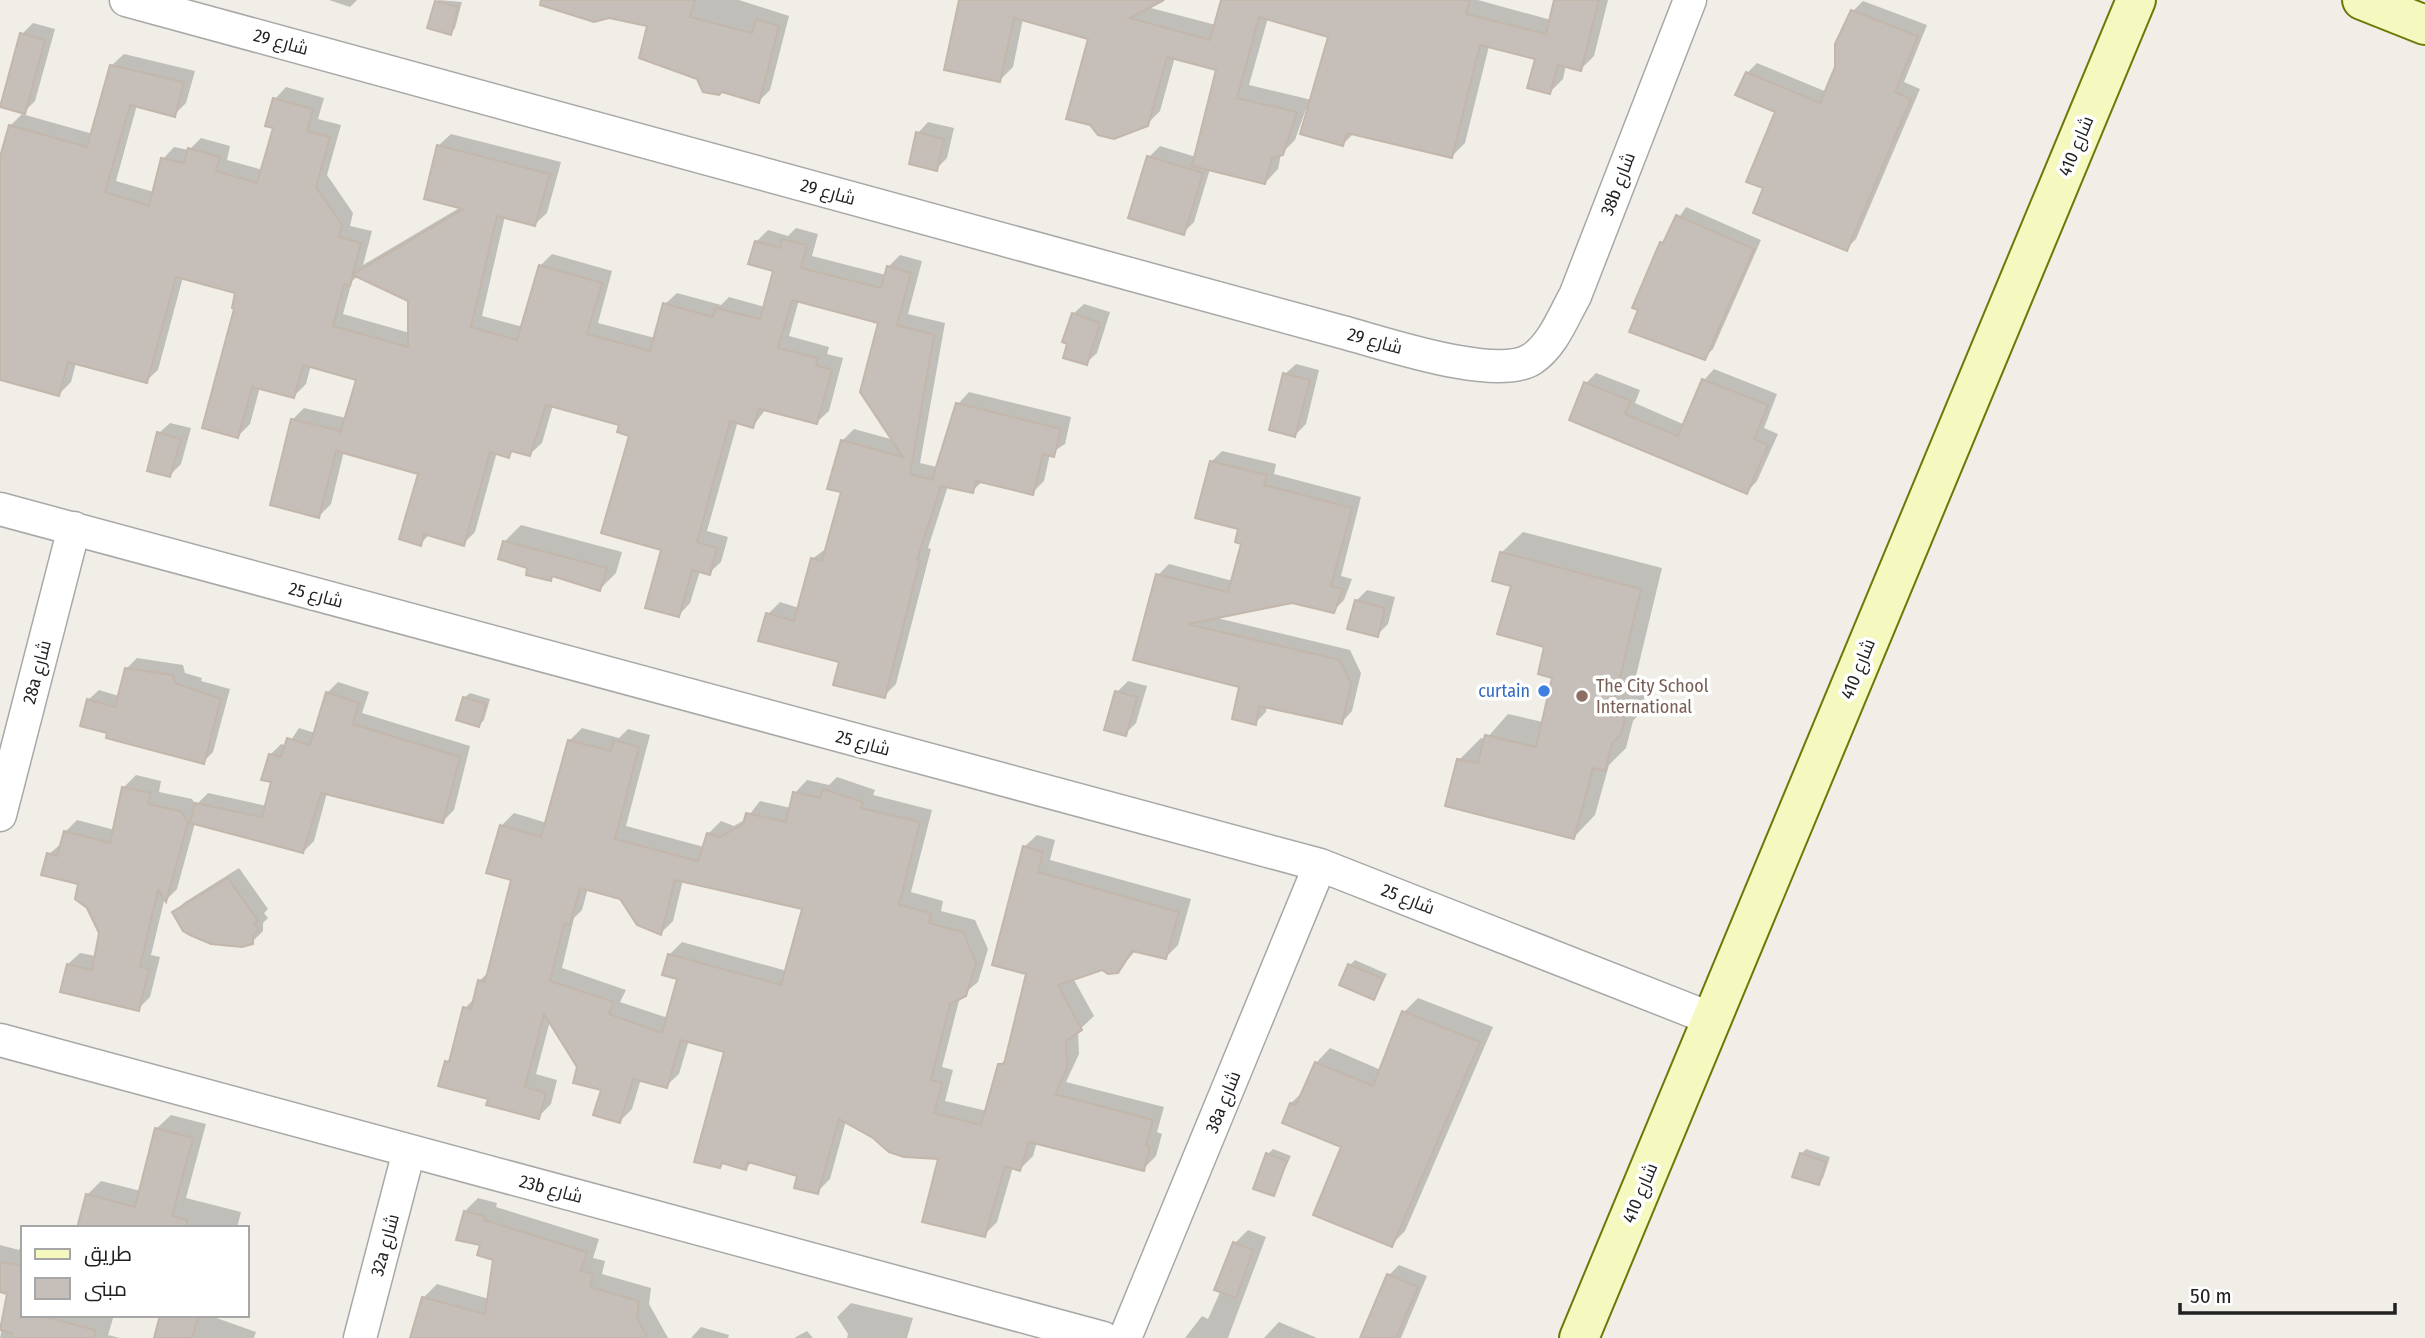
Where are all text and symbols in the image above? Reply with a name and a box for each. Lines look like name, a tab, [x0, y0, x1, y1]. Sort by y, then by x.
street label: شارع 29	[251, 24, 311, 61]
street label: شارع 410	[2054, 113, 2099, 180]
street label: 38b شارع	[1596, 149, 1641, 219]
street label: شارع 29	[798, 174, 858, 211]
street label: شارع 29	[1345, 323, 1405, 360]
street label: شارع 25	[286, 577, 346, 614]
street label: شارع 410	[1836, 636, 1881, 703]
street label: 28a شارع	[18, 638, 57, 706]
place label: The City School International	[1596, 675, 1709, 718]
place label: curtain	[1478, 680, 1530, 702]
marker: curtain	[1536, 683, 1552, 699]
marker: The City School International	[1574, 688, 1590, 704]
street label: شارع 25	[833, 725, 893, 762]
street label: شارع 25	[1378, 879, 1438, 920]
street label: 38a شارع	[1201, 1068, 1246, 1137]
street label: شارع 410	[1618, 1160, 1663, 1227]
street label: 23b شارع	[517, 1170, 585, 1209]
street label: 32a شارع	[366, 1211, 405, 1279]
legend	[21, 1226, 248, 1317]
text: طريق	[84, 1241, 132, 1267]
scale bar	[2180, 1272, 2395, 1316]
text: مبنى	[84, 1276, 127, 1302]
text: 50 m	[2190, 1283, 2232, 1309]

